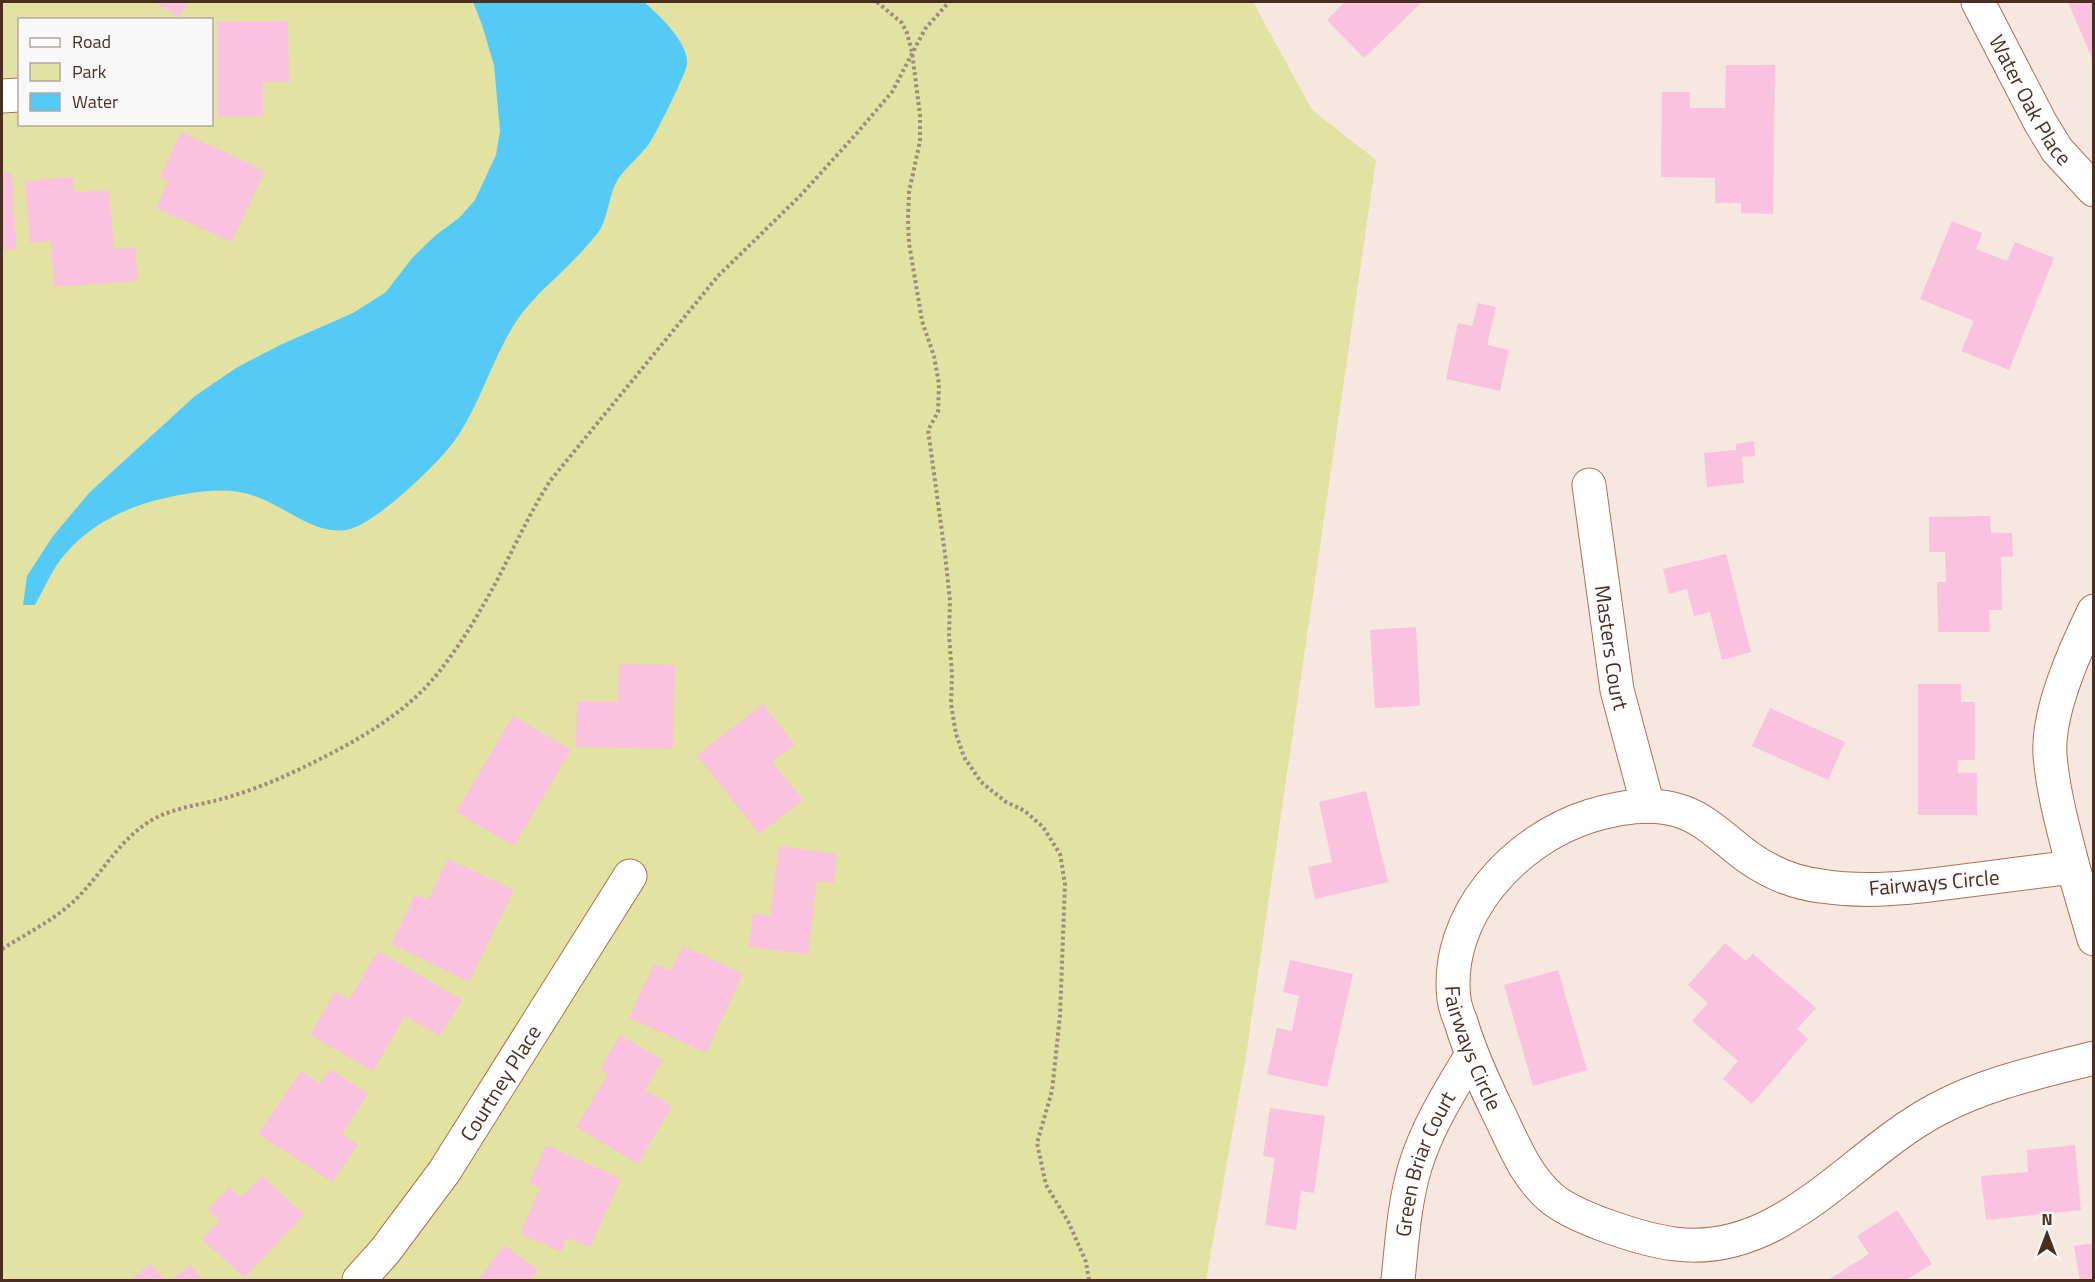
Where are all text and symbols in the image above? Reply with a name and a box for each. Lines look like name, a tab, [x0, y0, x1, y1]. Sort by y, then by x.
legend	[18, 18, 213, 126]
text: Road	[72, 28, 111, 55]
street label: Water Oak Place	[1981, 29, 2079, 172]
text: Park	[72, 58, 107, 85]
text: Water	[72, 88, 118, 115]
street label: Masters Court	[1587, 583, 1638, 714]
street label: Fairways Circle	[1867, 860, 2001, 904]
street label: Fairways Circle	[1437, 985, 1511, 1116]
street label: Courtney Place	[451, 1018, 549, 1147]
street label: Green Briar Court	[1386, 1084, 1463, 1238]
north arrow	[2017, 1204, 2077, 1264]
text: N	[2041, 1207, 2053, 1231]

